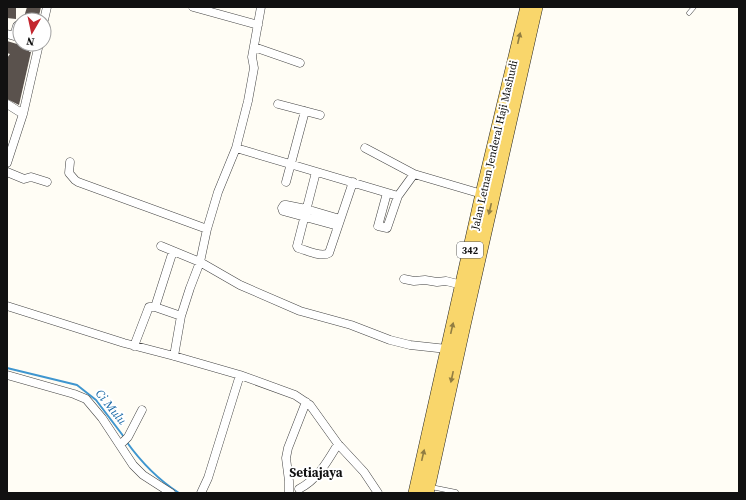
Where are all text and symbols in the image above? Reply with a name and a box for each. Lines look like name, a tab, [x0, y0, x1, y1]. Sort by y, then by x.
north arrow	[12, 12, 52, 52]
one-way arrow	[517, 32, 523, 44]
text: N	[25, 33, 36, 49]
street label: Jalan Letnan Jenderal Haji Mashudi	[467, 59, 521, 232]
one-way arrow	[487, 203, 493, 215]
road number: 342	[457, 242, 483, 258]
one-way arrow	[450, 322, 456, 334]
one-way arrow	[449, 370, 455, 383]
water label: Ci Mulu	[92, 386, 130, 428]
one-way arrow	[421, 449, 427, 461]
district label: Setiajaya	[289, 464, 343, 481]

